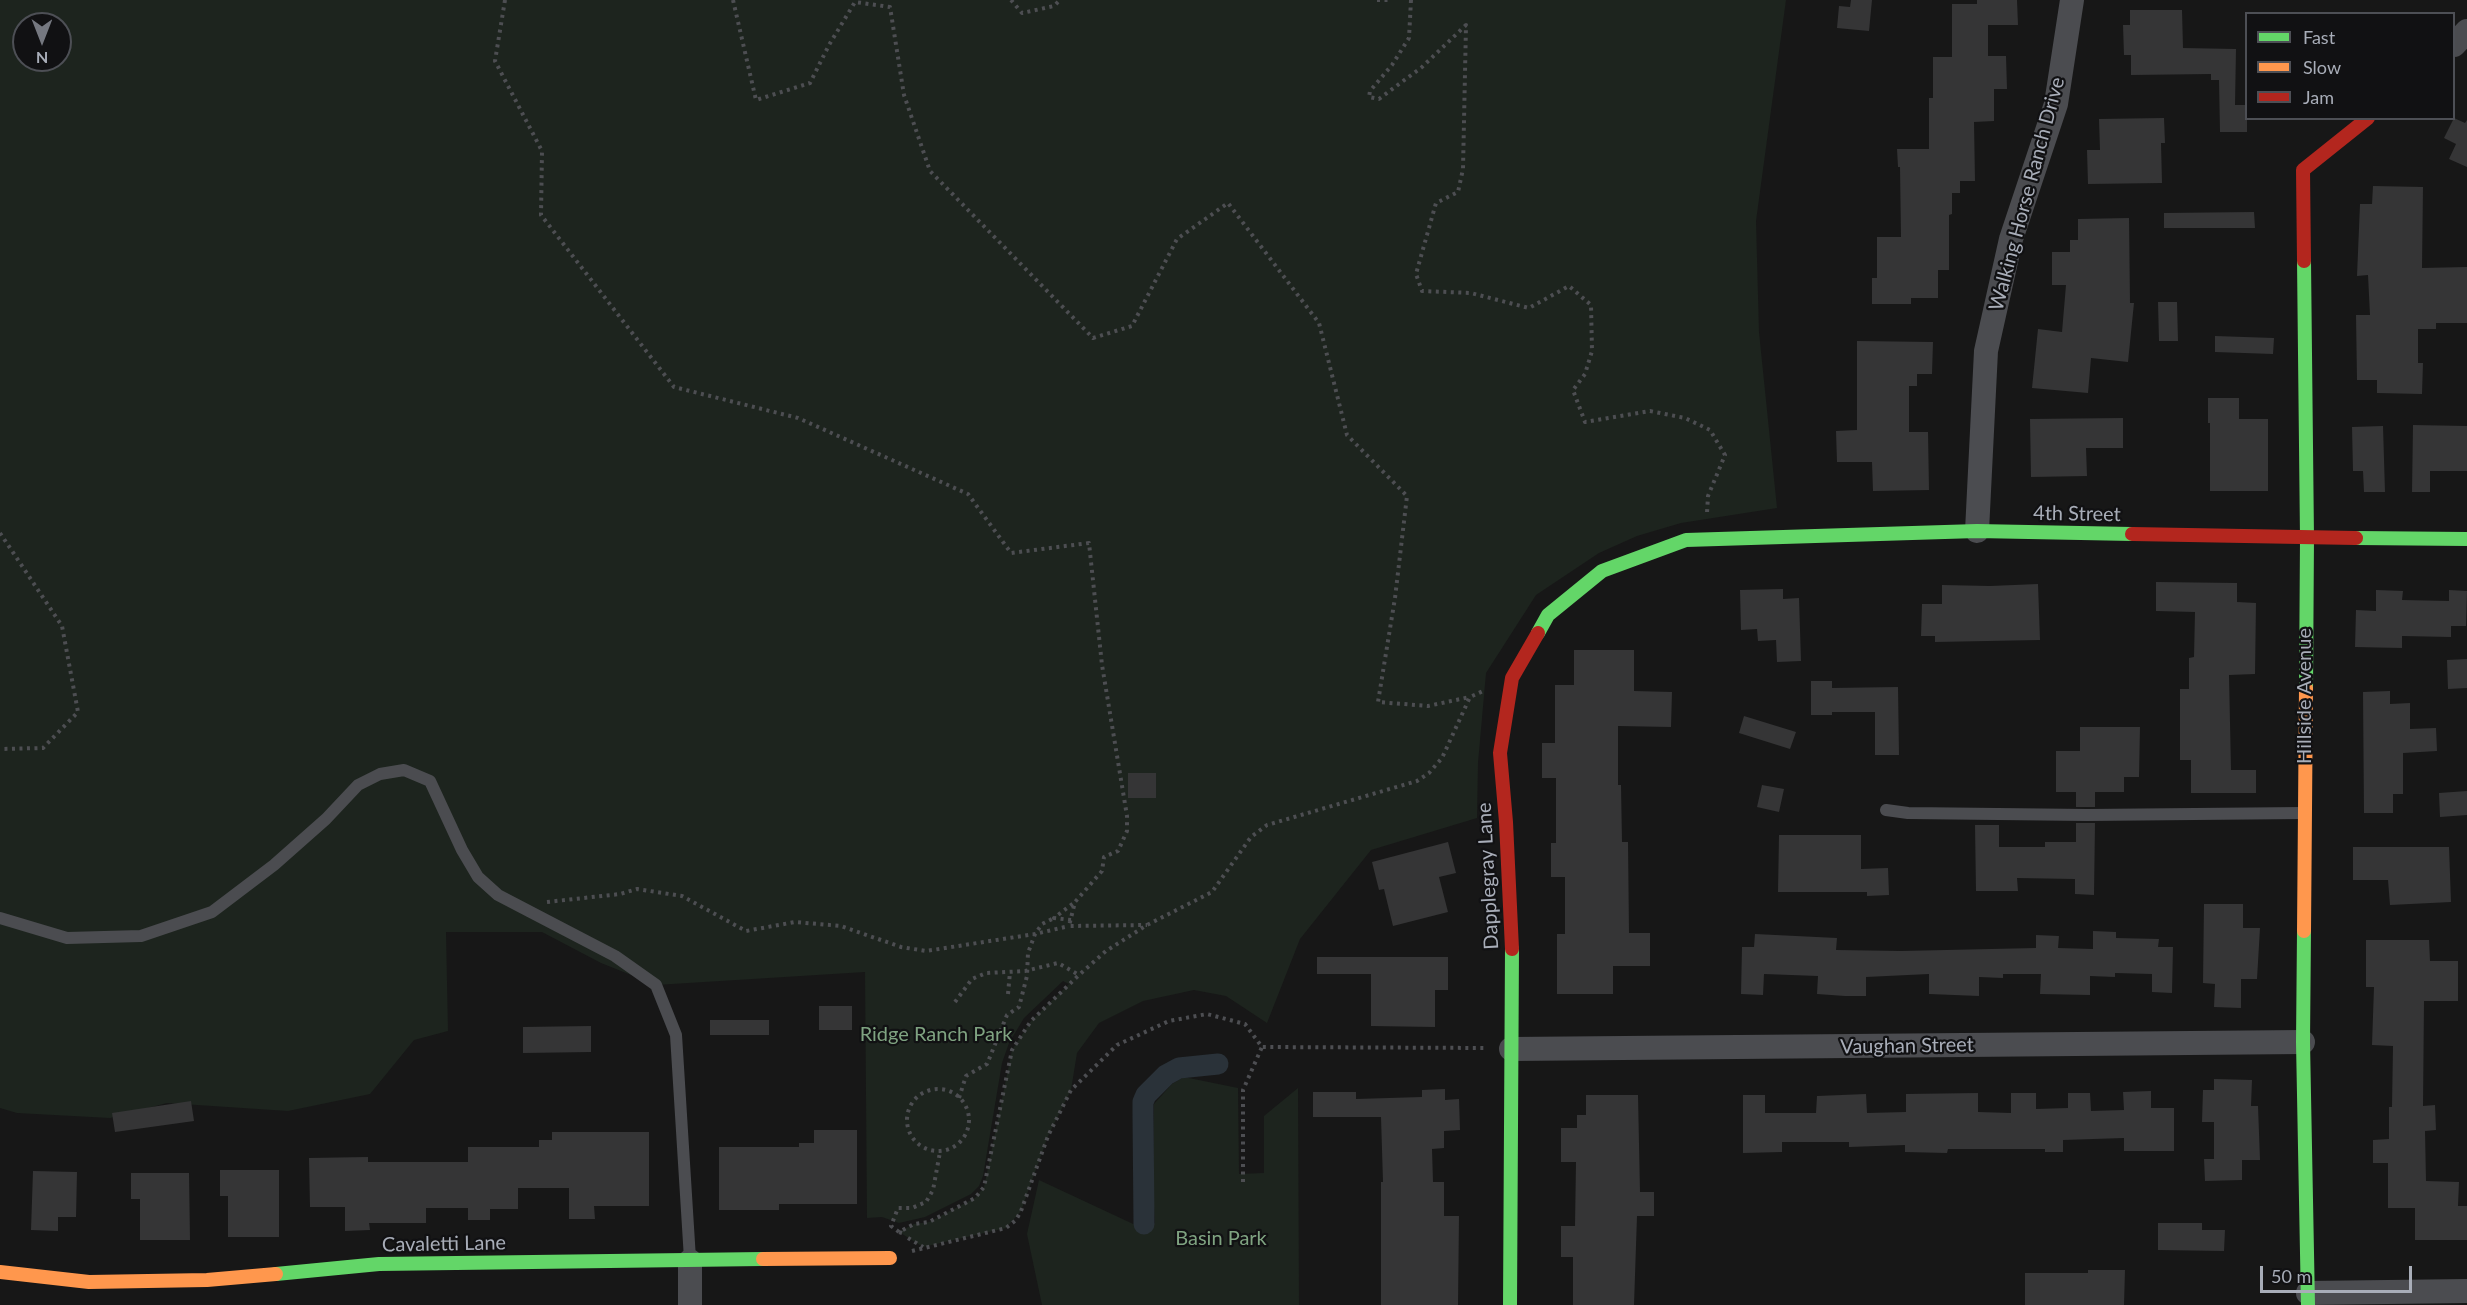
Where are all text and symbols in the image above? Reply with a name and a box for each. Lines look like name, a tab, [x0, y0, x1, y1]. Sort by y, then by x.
north arrow	[12, 12, 72, 72]
legend	[2245, 12, 2455, 120]
text: Fast	[2303, 26, 2335, 48]
text: N	[36, 49, 48, 68]
text: Slow	[2303, 56, 2341, 78]
street label: Walking Horse Ranch Drive	[1984, 75, 2070, 313]
text: Jam	[2303, 86, 2334, 108]
street label: 4th Street	[2033, 501, 2121, 527]
street label: Hillside Avenue	[2293, 628, 2317, 764]
street label: Dapplegray Lane	[1472, 802, 1504, 950]
park label: Ridge Ranch Park	[860, 1023, 1012, 1047]
street label: Vaughan Street	[1840, 1033, 1974, 1059]
park label: Basin Park	[1175, 1227, 1267, 1251]
street label: Cavaletti Lane	[382, 1231, 506, 1257]
scale bar	[2263, 1254, 2414, 1292]
text: 50 m	[2271, 1265, 2311, 1287]

